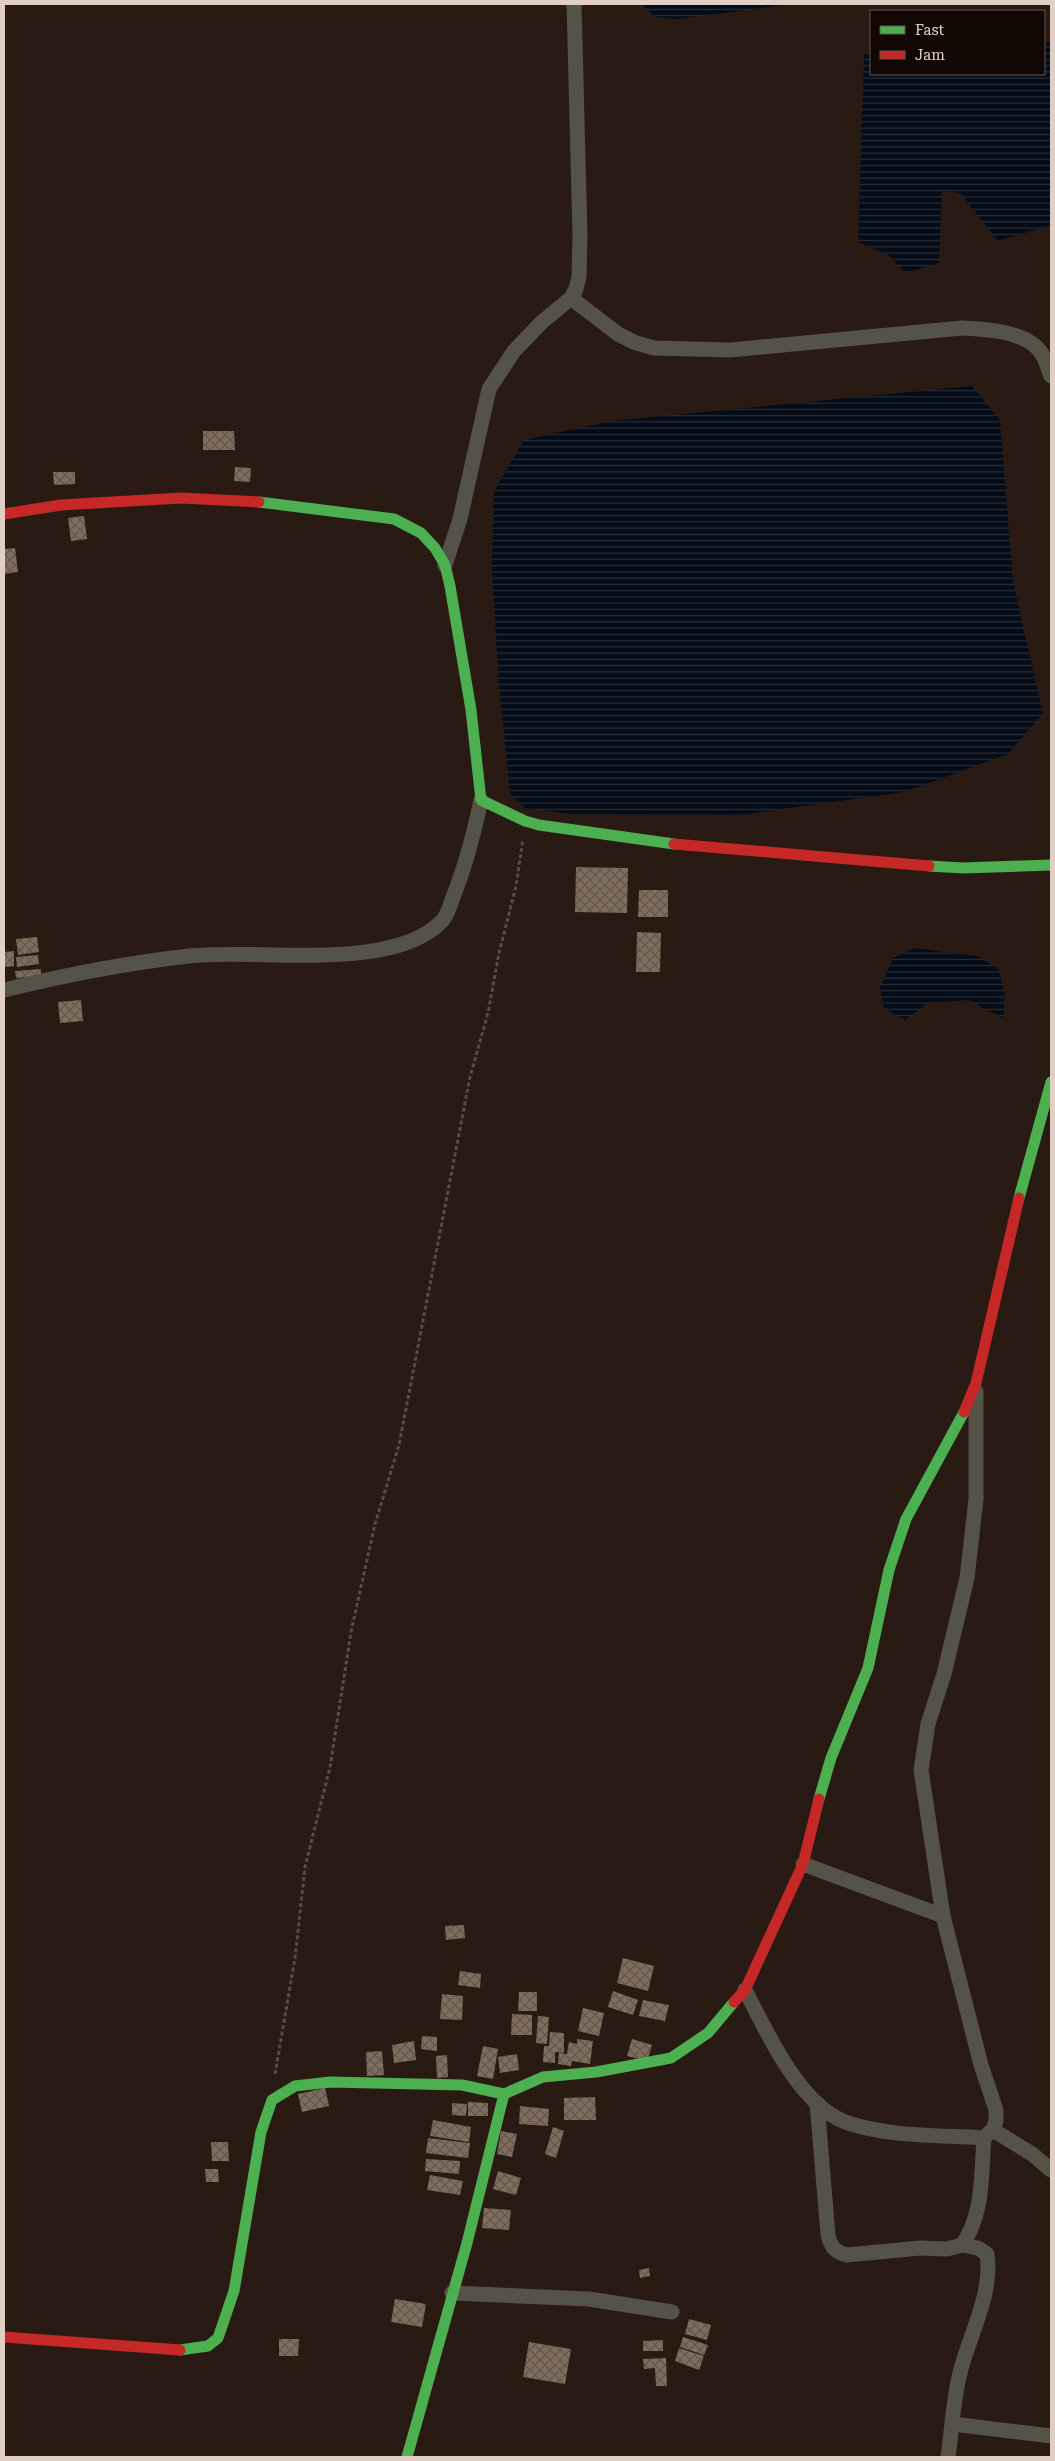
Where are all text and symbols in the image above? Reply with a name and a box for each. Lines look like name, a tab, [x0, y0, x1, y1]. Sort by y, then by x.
legend	[870, 10, 1045, 75]
text: Fast	[915, 21, 945, 39]
text: Jam	[915, 46, 945, 64]

